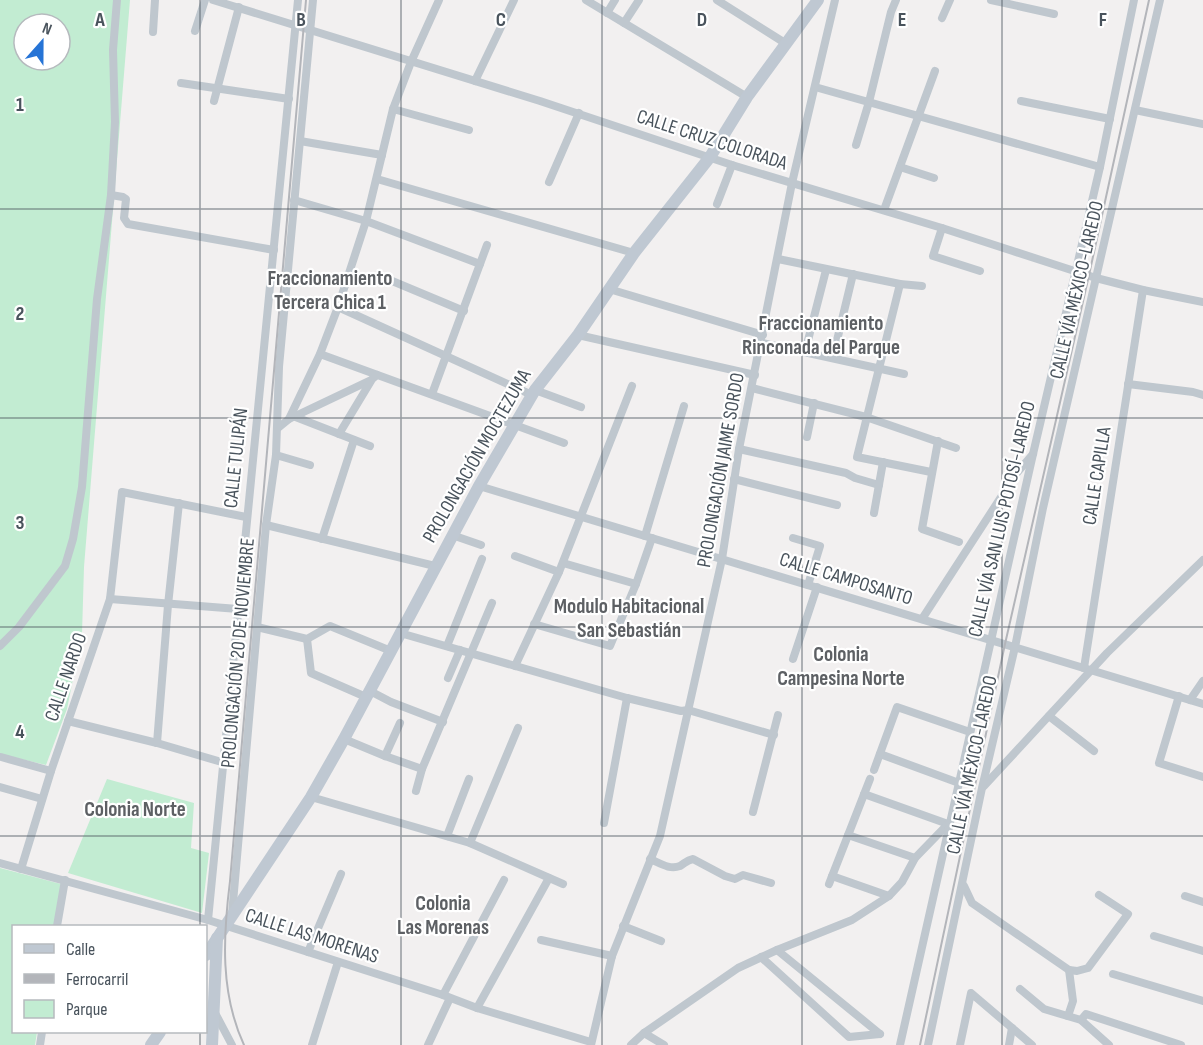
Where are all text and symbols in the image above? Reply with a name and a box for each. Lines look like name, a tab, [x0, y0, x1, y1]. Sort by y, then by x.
text: A	[94, 8, 105, 32]
text: B	[296, 8, 306, 32]
text: C	[496, 8, 506, 32]
text: D	[697, 8, 707, 32]
text: E	[898, 8, 906, 32]
text: F	[1099, 8, 1107, 32]
north arrow	[12, 12, 72, 72]
text: N	[39, 19, 54, 40]
text: 1	[16, 93, 24, 117]
street label: CALLE CRUZ COLORADA	[634, 104, 791, 176]
street label: CALLE VÍA MÉXICO-LAREDO	[1045, 199, 1109, 381]
district label: Fraccionamiento Tercera Chica 1	[268, 266, 392, 315]
text: 2	[16, 302, 24, 326]
district label: Fraccionamiento Rinconada del Parque	[742, 311, 900, 360]
street label: PROLONGACIÓN MOCTEZUMA	[418, 365, 537, 547]
street label: PROLONGACIÓN JAIME SORDO	[692, 371, 750, 569]
street label: CALLE VÍA SAN LUIS POTOSÍ-LAREDO	[963, 399, 1041, 639]
street label: CALLE TULIPÁN	[219, 407, 253, 509]
street label: CALLE CAPILLA	[1077, 425, 1117, 527]
text: 3	[16, 511, 25, 535]
street label: PROLONGACIÓN 20 DE NOVIEMBRE	[216, 537, 260, 769]
street label: CALLE CAMPOSANTO	[777, 547, 915, 611]
district label: Modulo Habitacional San Sebastián	[554, 594, 704, 643]
street label: CALLE NARDO	[40, 630, 92, 724]
district label: Colonia Campesina Norte	[777, 642, 905, 691]
street label: CALLE VÍA MÉXICO-LAREDO	[941, 673, 1003, 857]
text: 4	[15, 720, 25, 744]
district label: Colonia Norte	[84, 797, 186, 822]
district label: Colonia Las Morenas	[397, 891, 489, 940]
street label: CALLE LAS MORENAS	[242, 903, 382, 969]
legend	[12, 925, 207, 1033]
text: Calle	[66, 939, 95, 960]
text: Ferrocarril	[66, 969, 128, 990]
text: Parque	[66, 999, 107, 1020]

